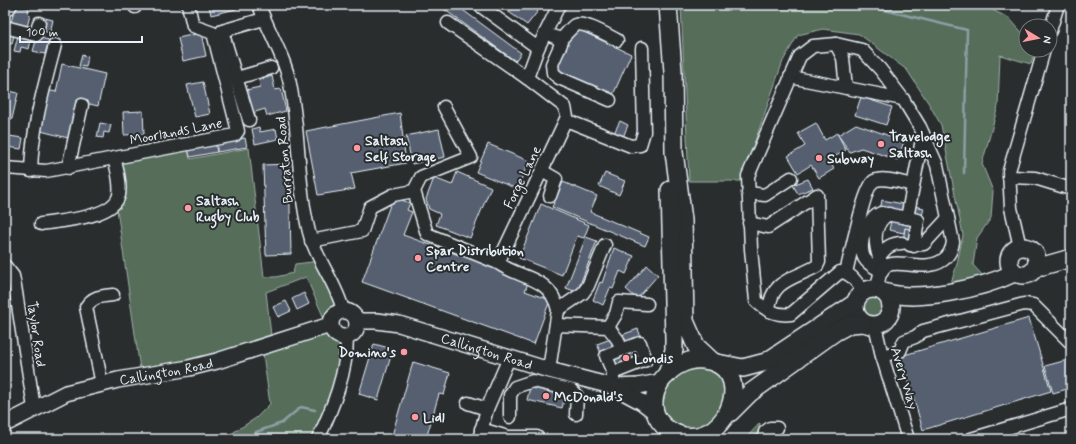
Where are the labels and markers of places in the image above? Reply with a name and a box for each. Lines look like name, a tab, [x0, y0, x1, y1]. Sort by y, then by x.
place label: Travelodge Saltash	[889, 128, 951, 162]
place label: Saltash Self Storage	[365, 132, 437, 167]
marker: Travelodge Saltash	[876, 139, 886, 149]
marker: Saltash Self Storage	[352, 143, 362, 153]
place label: Subway	[827, 150, 875, 168]
marker: Subway	[814, 153, 824, 163]
place label: Saltash Rugby Club	[196, 192, 259, 229]
marker: Saltash Rugby Club	[183, 203, 193, 213]
place label: Spar Distribution Centre	[426, 242, 524, 276]
marker: Spar Distribution Centre	[413, 253, 423, 263]
place label: Domino's	[339, 344, 397, 362]
marker: Domino's	[399, 347, 409, 357]
place label: Londis	[634, 350, 674, 368]
marker: Londis	[621, 353, 631, 363]
place label: McDonald's	[554, 388, 624, 406]
marker: McDonald's	[541, 391, 551, 401]
place label: Lidl	[423, 409, 445, 427]
marker: Lidl	[410, 412, 420, 422]

